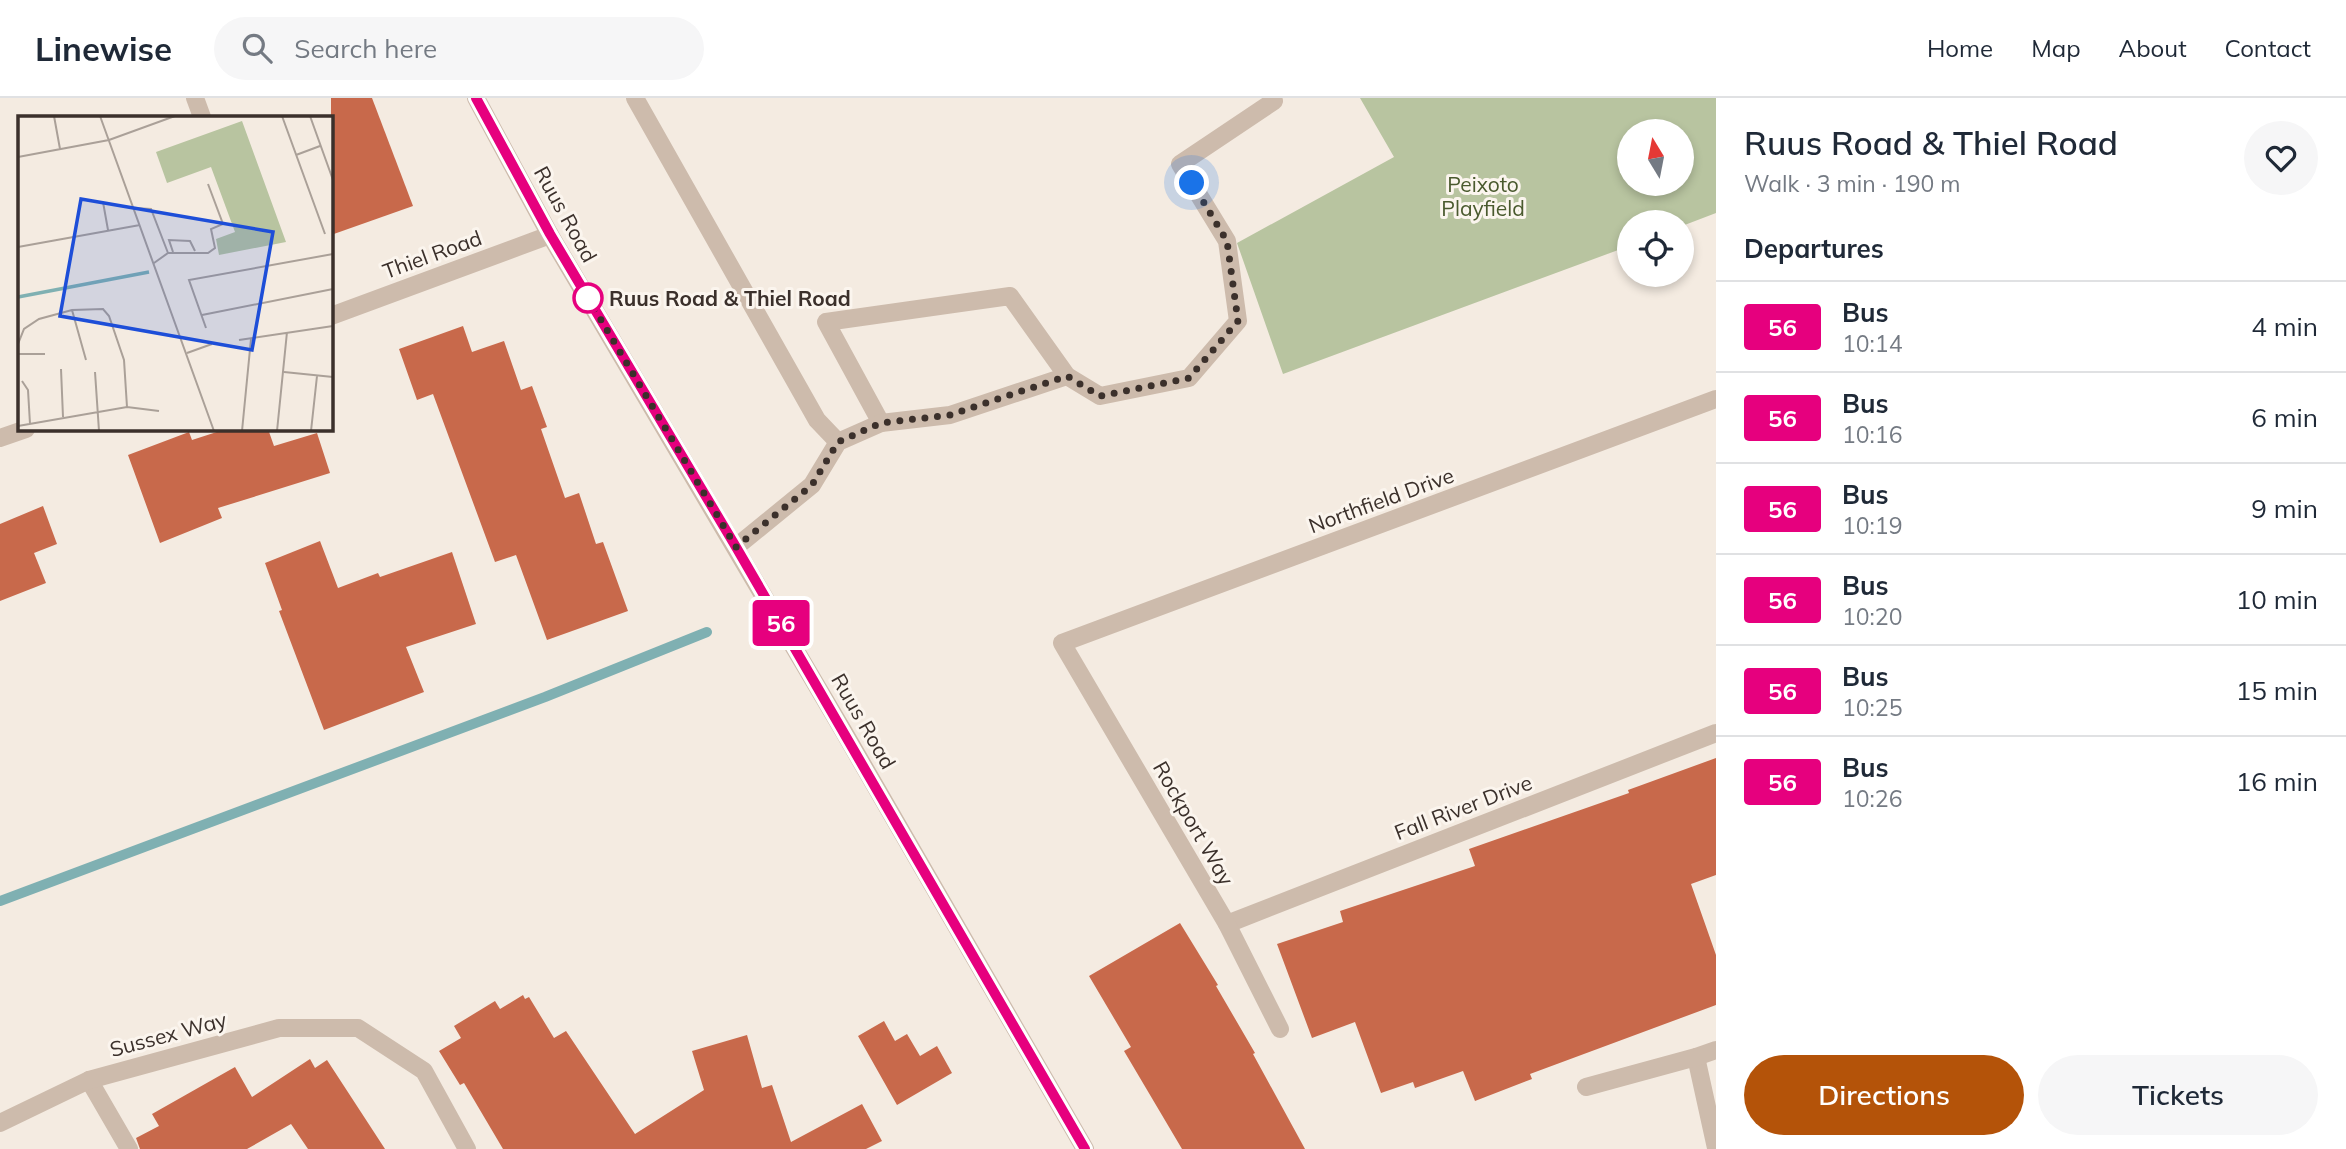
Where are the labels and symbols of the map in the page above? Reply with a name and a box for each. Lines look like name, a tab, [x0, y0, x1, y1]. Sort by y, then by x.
inset map	[18, 116, 332, 430]
north arrow	[1617, 119, 1694, 196]
street label: Ruus Road	[529, 161, 603, 267]
your location	[1174, 165, 1209, 200]
park label: Peixoto Playfield	[1441, 171, 1525, 221]
street label: Thiel Road	[379, 224, 485, 284]
marker: Ruus Road & Thiel Road	[573, 283, 603, 313]
place label: Ruus Road & Thiel Road	[609, 285, 851, 311]
street label: Northfield Drive	[1305, 462, 1457, 538]
line badge: 56	[750, 600, 812, 646]
street label: Ruus Road	[826, 669, 902, 773]
street label: Rockport Way	[1148, 756, 1240, 890]
street label: Fall River Drive	[1391, 769, 1535, 845]
street label: Sussex Way	[107, 1006, 229, 1062]

